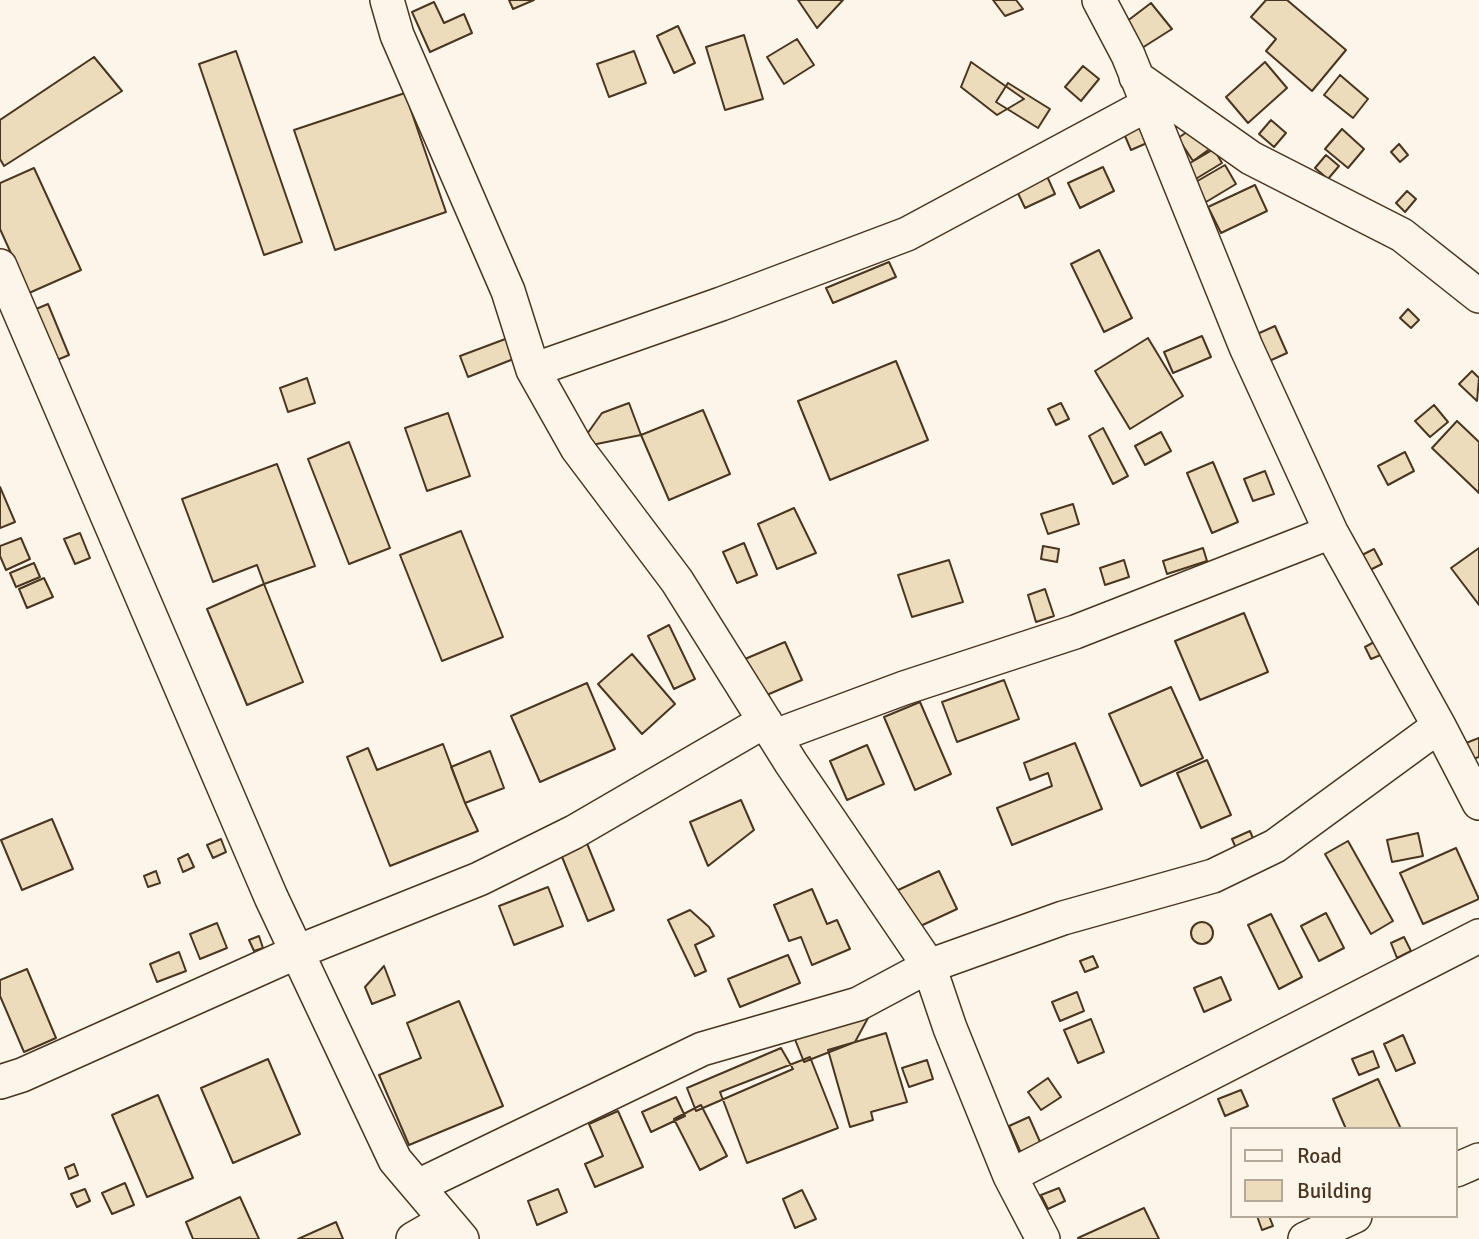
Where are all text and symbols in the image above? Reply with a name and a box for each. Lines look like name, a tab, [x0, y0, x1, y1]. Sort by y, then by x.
legend	[1230, 1127, 1458, 1218]
text: Road	[1297, 1143, 1342, 1169]
text: Building	[1297, 1178, 1372, 1204]

